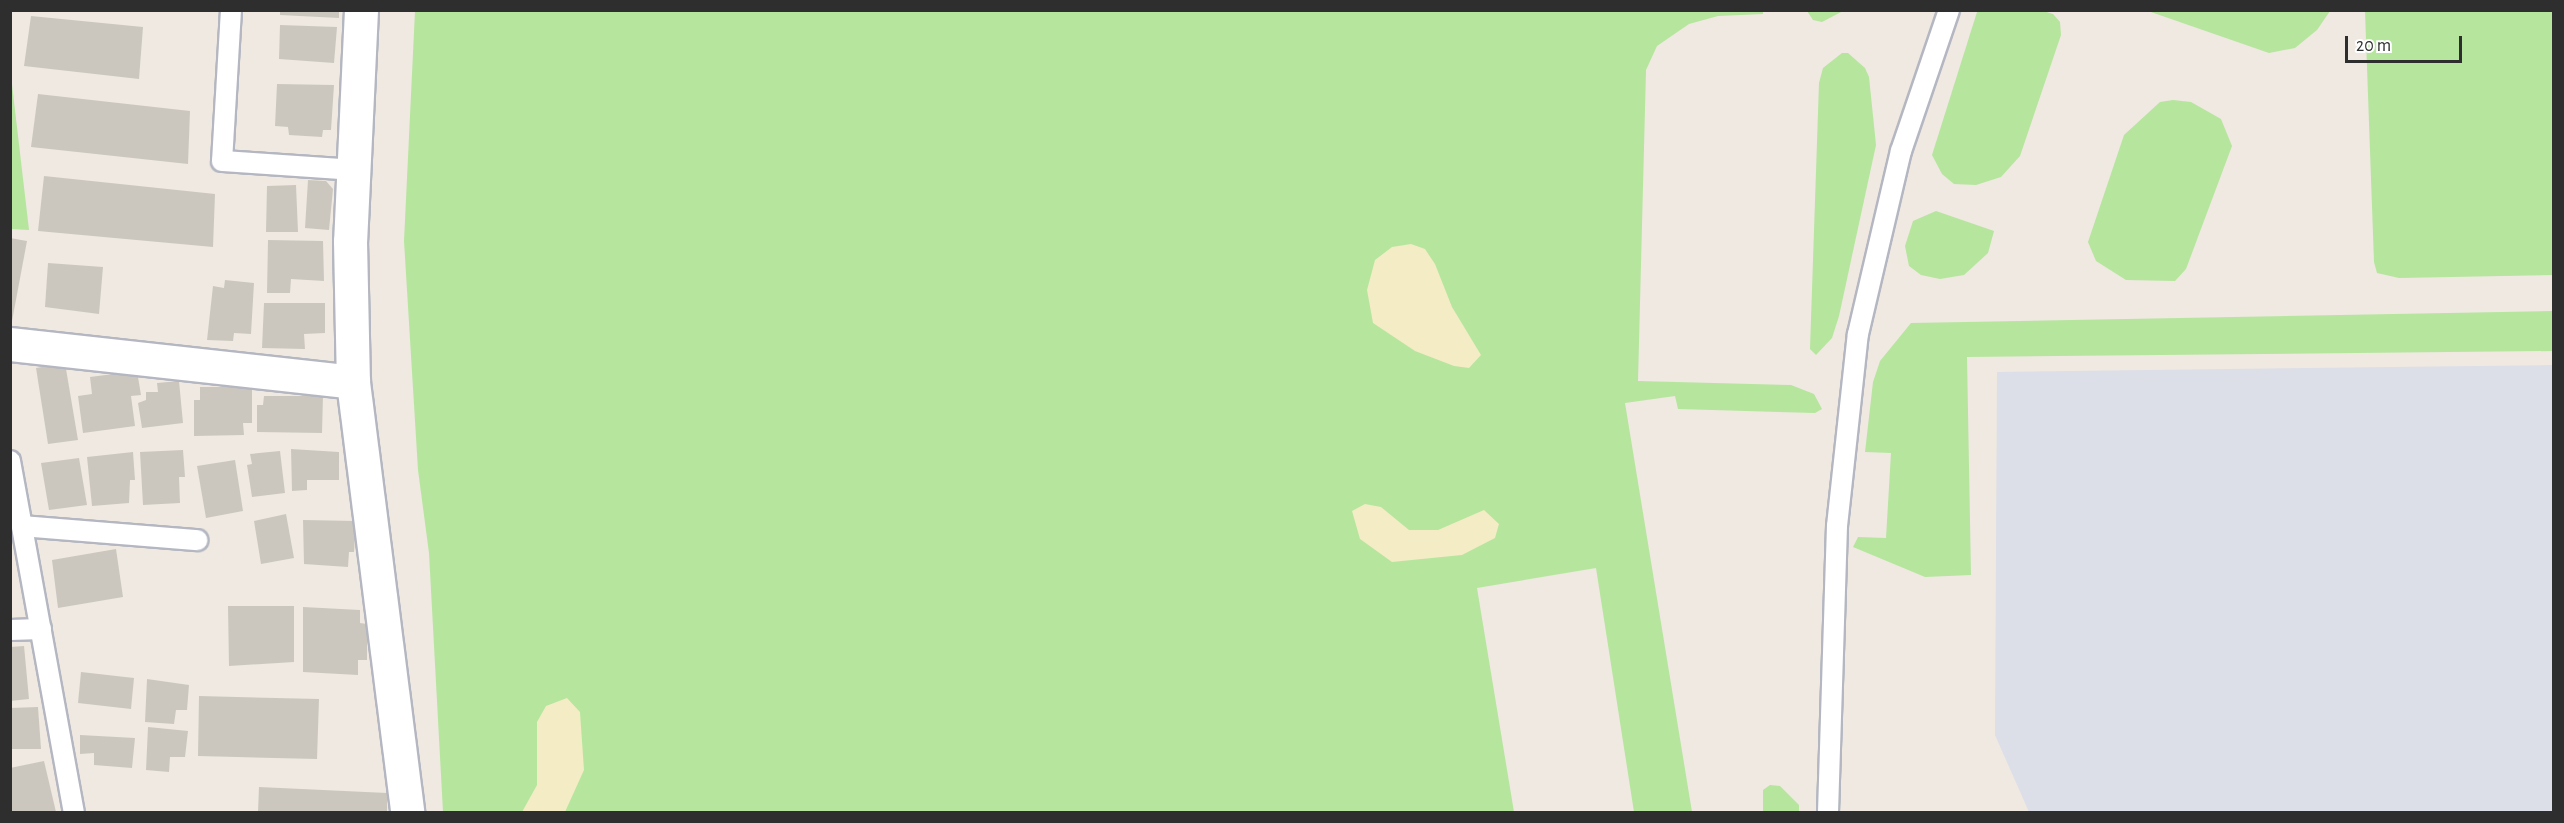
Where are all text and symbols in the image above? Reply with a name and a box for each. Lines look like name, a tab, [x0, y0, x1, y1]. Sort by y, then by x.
scale bar	[2348, 24, 2465, 62]
text: 20 m	[2356, 37, 2391, 55]

